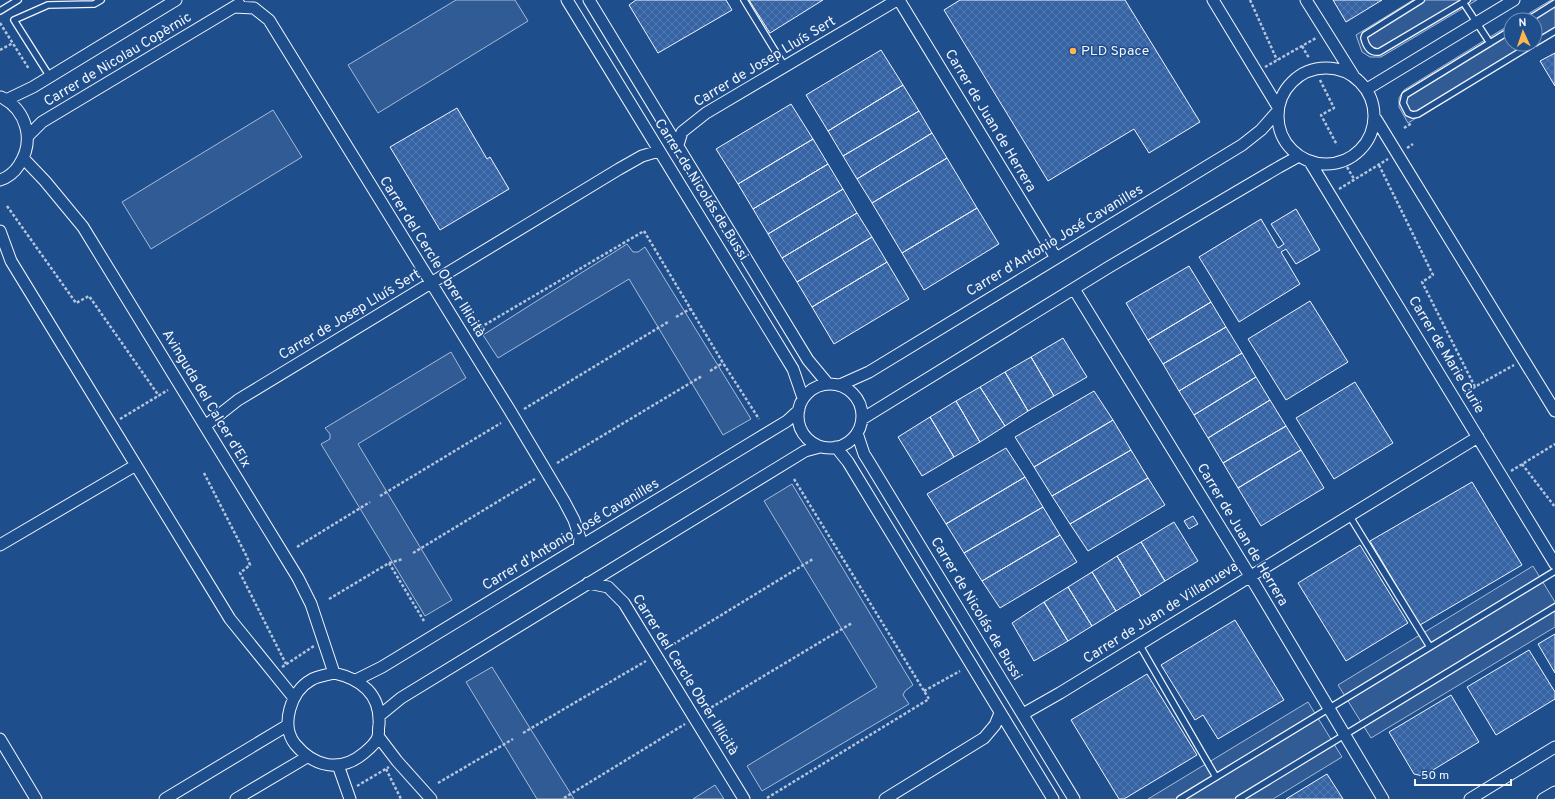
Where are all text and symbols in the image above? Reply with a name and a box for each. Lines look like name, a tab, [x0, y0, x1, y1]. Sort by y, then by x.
street label: Carrer de Nicolau Copèrnic	[41, 9, 195, 111]
north arrow	[1503, 12, 1543, 52]
street label: Carrer de Josep Lluís Sert	[691, 13, 839, 111]
text: N	[1518, 16, 1527, 30]
place label: PLD Space	[1081, 43, 1149, 60]
marker: PLD Space	[1068, 46, 1078, 56]
street label: Carrer de Juan de Herrera	[941, 47, 1039, 195]
street label: Carrer de Nicolás de Bussi	[650, 116, 752, 264]
street label: Carrer del Cercle Obrer Il·licità	[375, 173, 489, 341]
street label: Carrer d'Antonio José Cavanilles	[964, 181, 1146, 301]
street label: Carrer de Josep Lluís Sert	[276, 266, 424, 364]
street label: Carrer de Marie Curie	[1404, 293, 1488, 417]
street label: Avinguda del Calcer d'Elx	[158, 327, 254, 471]
street label: Carrer de Juan de Herrera	[1193, 461, 1291, 609]
street label: Carrer d'Antonio José Cavanilles	[480, 475, 662, 595]
street label: Carrer de Nicolás de Bussi	[927, 534, 1025, 684]
street label: Carrer de Juan de Villanueva	[1080, 558, 1242, 668]
street label: Carrer del Cercle Obrer Il·licità	[628, 591, 742, 759]
scale bar	[1415, 761, 1511, 787]
text: 50 m	[1421, 768, 1449, 784]

